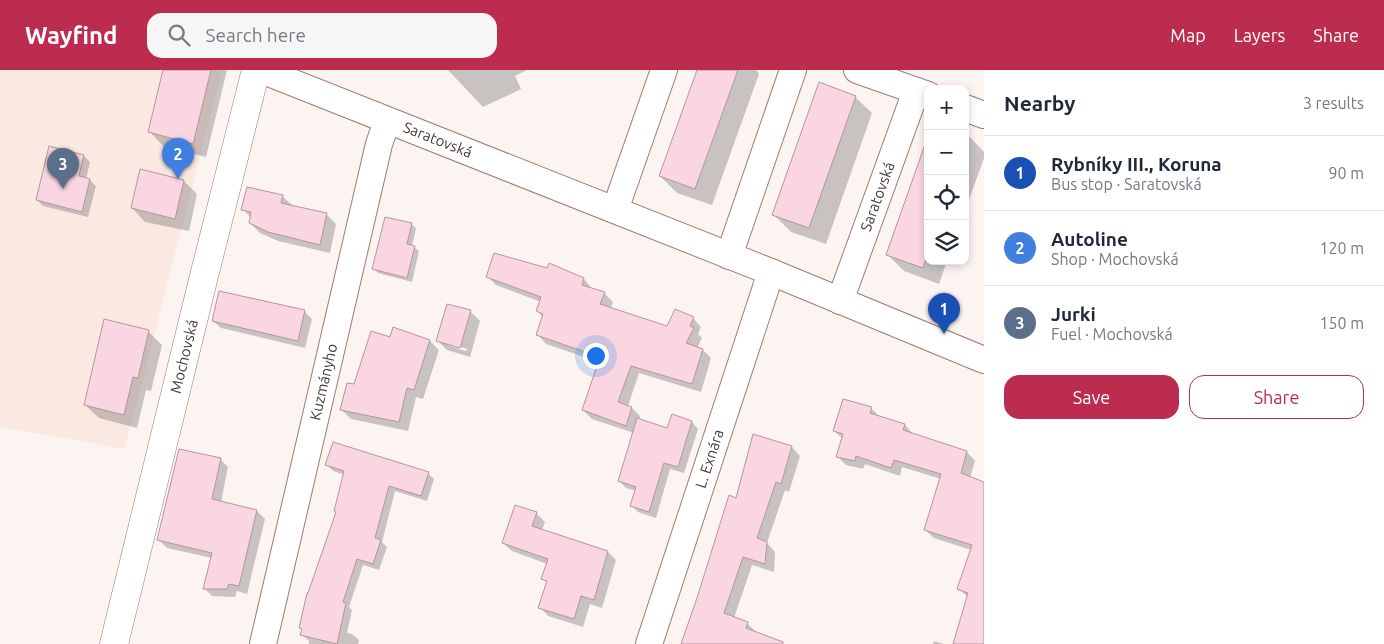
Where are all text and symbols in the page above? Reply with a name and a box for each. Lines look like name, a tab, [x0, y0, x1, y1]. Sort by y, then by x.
search box	[147, 13, 497, 58]
icon: search	[165, 21, 193, 49]
text: Wayfind	[25, 22, 117, 49]
text: Search here	[205, 24, 306, 46]
text: Map	[1170, 25, 1206, 45]
text: Layers	[1234, 25, 1285, 45]
text: Share	[1313, 25, 1359, 45]
map controls	[924, 85, 969, 265]
button: +	[924, 85, 969, 130]
text: Nearby	[1004, 91, 1075, 115]
text: 3 results	[1303, 94, 1364, 112]
street label: Saratovská	[401, 118, 475, 161]
button: −	[924, 130, 969, 175]
pin: 2	[162, 138, 194, 179]
pin: 3	[47, 148, 79, 189]
text: Rybníky III., Koruna	[1051, 153, 1222, 175]
street label: Saratovská	[857, 159, 898, 234]
text: 1	[1015, 164, 1025, 182]
text: 90 m	[1328, 164, 1364, 182]
button: locate	[924, 175, 969, 220]
text: Bus stop · Saratovská	[1051, 175, 1202, 193]
button: layers	[924, 220, 969, 265]
text: Autoline	[1051, 228, 1128, 250]
text: 2	[1015, 239, 1025, 257]
text: 120 m	[1319, 239, 1364, 257]
text: Shop · Mochovská	[1051, 250, 1179, 268]
pin: 1	[928, 293, 960, 334]
text: Jurki	[1051, 303, 1096, 325]
text: 3	[1015, 314, 1025, 332]
text: 150 m	[1319, 314, 1364, 332]
street label: Mochovská	[167, 318, 201, 395]
text: Fuel · Mochovská	[1051, 325, 1173, 343]
street label: Kuzmányho	[306, 342, 340, 422]
your location	[583, 343, 609, 369]
button: Save	[1004, 375, 1179, 419]
button: Share	[1189, 375, 1364, 419]
street label: L. Exnára	[692, 427, 727, 490]

